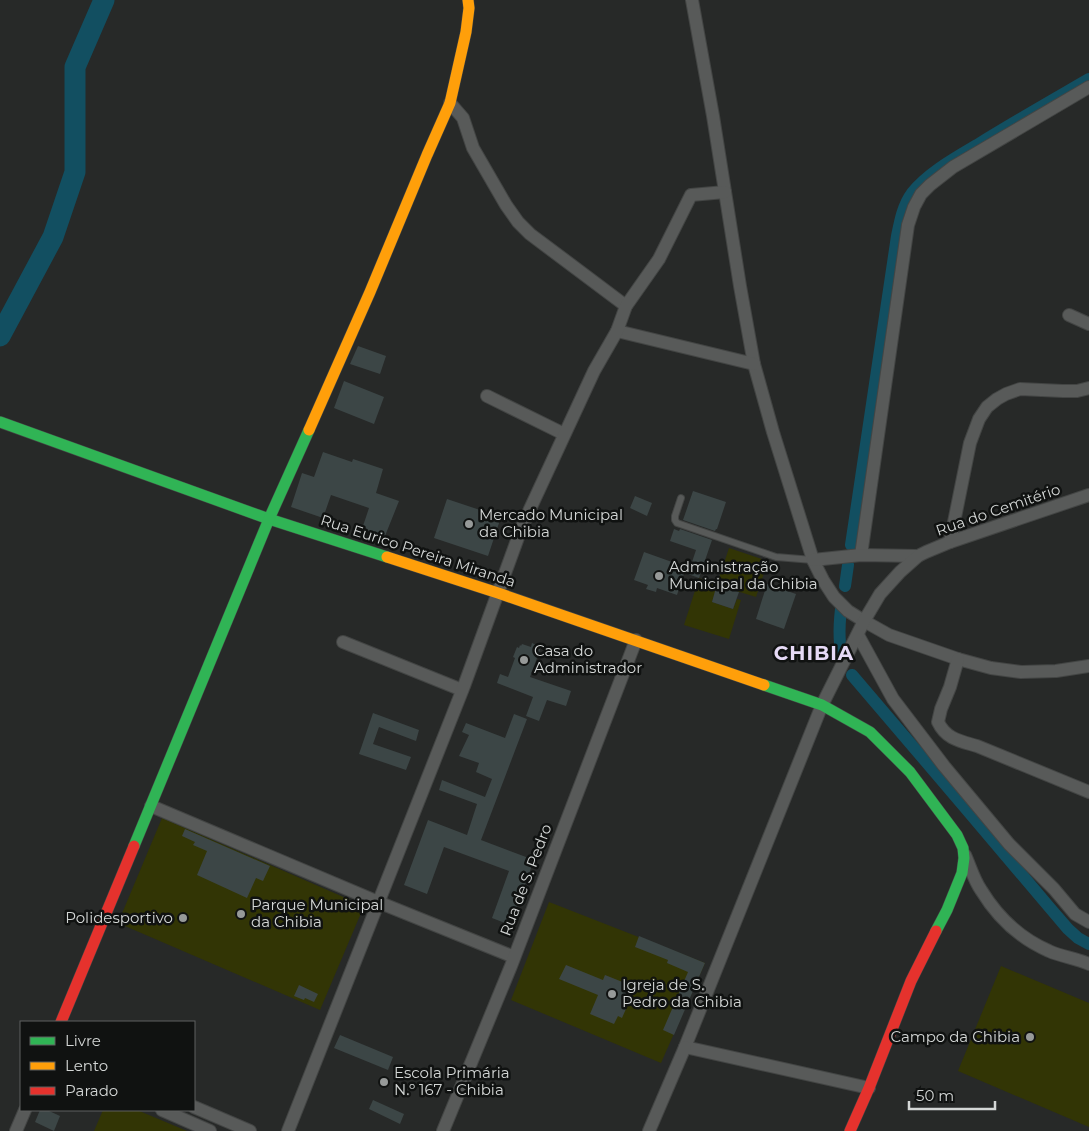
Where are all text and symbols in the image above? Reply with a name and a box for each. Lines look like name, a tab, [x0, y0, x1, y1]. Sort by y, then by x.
street label: Rua do Cemitério	[933, 479, 1063, 540]
place label: Mercado Municipal da Chibia	[479, 505, 623, 541]
street label: Rua Eurico Pereira Miranda	[318, 510, 518, 591]
marker: Mercado Municipal da Chibia	[463, 518, 475, 530]
place label: Administração Municipal da Chibia	[669, 557, 818, 593]
marker: Administração Municipal da Chibia	[653, 570, 665, 582]
place label: Casa do Administrador	[534, 641, 642, 677]
district label: CHIBIA	[774, 641, 854, 665]
marker: Casa do Administrador	[518, 654, 530, 666]
street label: Rua de S. Pedro	[495, 821, 556, 939]
place label: Parque Municipal da Chibia	[251, 895, 383, 931]
place label: Polidesportivo	[65, 908, 173, 927]
marker: Parque Municipal da Chibia	[235, 908, 247, 920]
marker: Polidesportivo	[177, 912, 189, 924]
place label: Igreja de S. Pedro da Chibia	[622, 975, 742, 1011]
marker: Igreja de S. Pedro da Chibia	[606, 988, 618, 1000]
legend	[20, 1021, 195, 1111]
place label: Campo da Chibia	[890, 1027, 1020, 1046]
text: Livre	[65, 1031, 101, 1050]
marker: Campo da Chibia	[1024, 1031, 1036, 1043]
text: Lento	[65, 1056, 108, 1075]
place label: Escola Primária N.º 167 - Chibia	[394, 1063, 510, 1099]
marker: Escola Primária N.º 167 - Chibia	[378, 1076, 390, 1088]
scale bar	[909, 1078, 995, 1110]
text: Parado	[65, 1081, 118, 1100]
text: 50 m	[916, 1086, 954, 1105]

